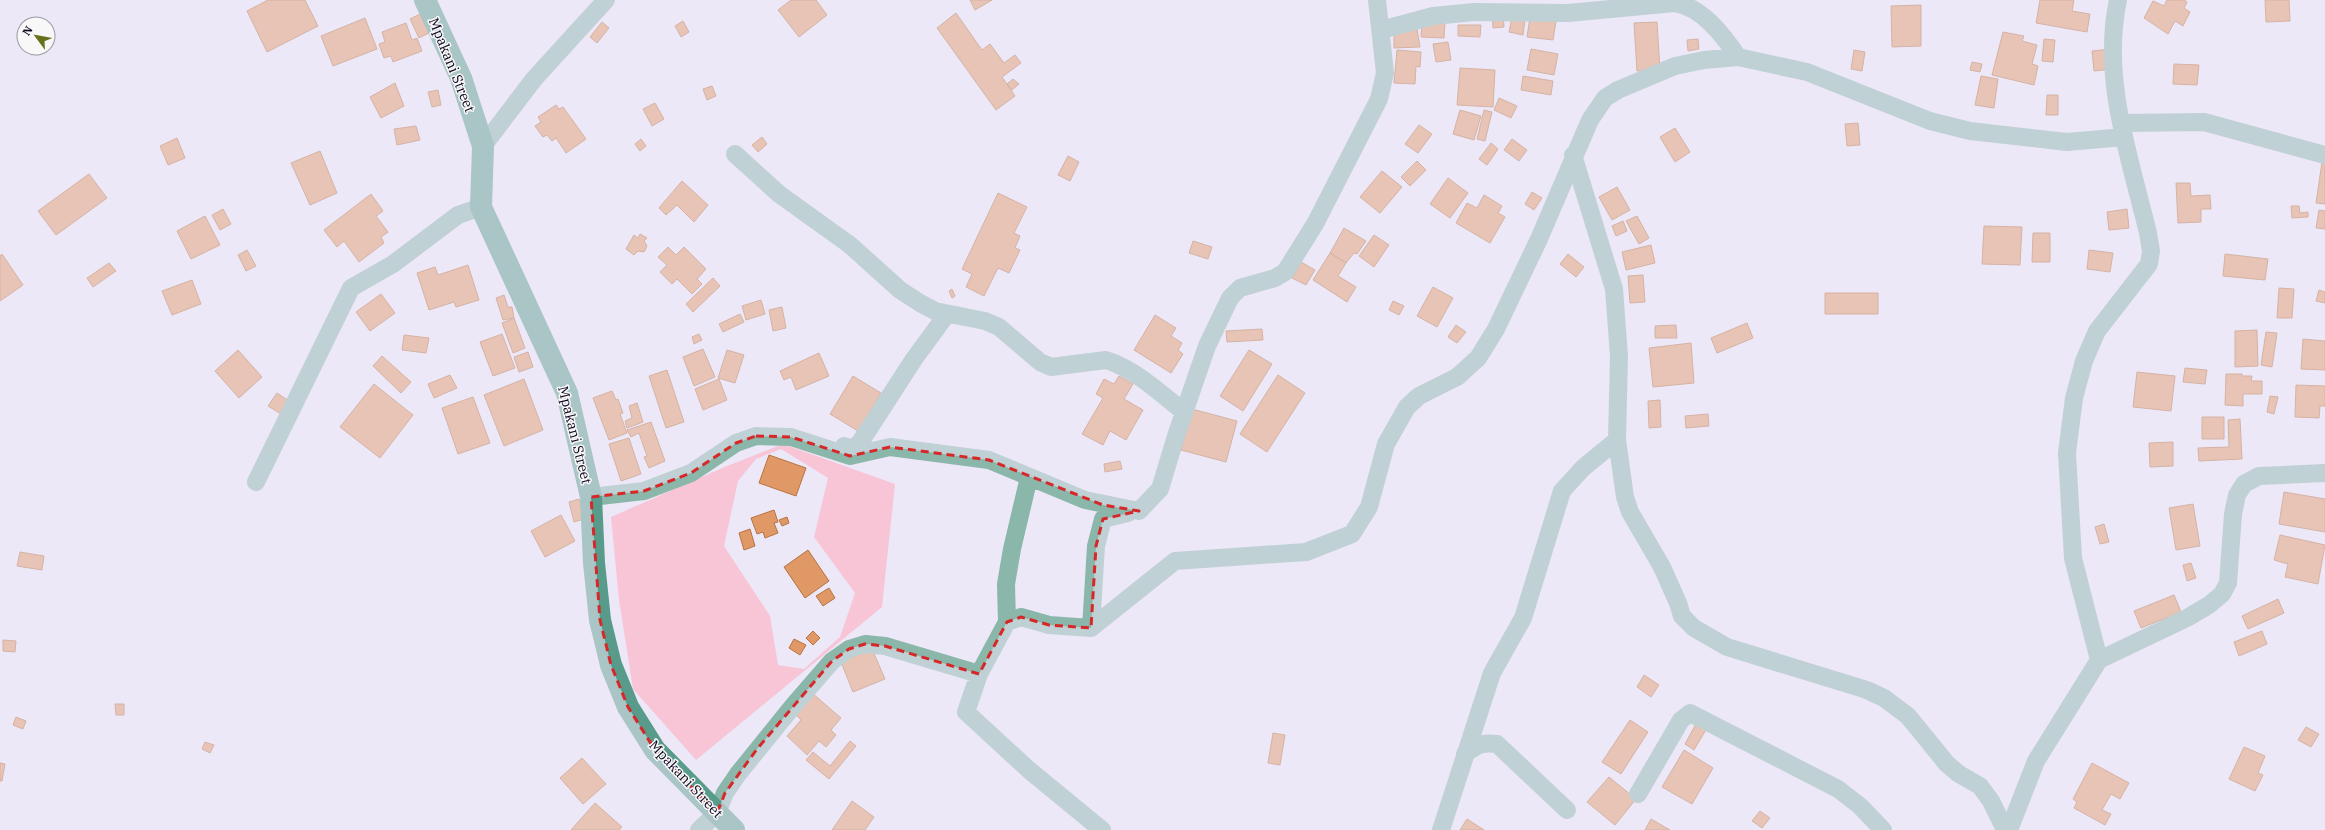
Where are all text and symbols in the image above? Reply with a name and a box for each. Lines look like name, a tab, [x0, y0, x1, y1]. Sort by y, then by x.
street label: Mpakani Street	[425, 15, 479, 115]
north arrow	[16, 16, 56, 56]
text: N	[19, 23, 36, 38]
street label: Mpakani Street	[554, 384, 596, 486]
street label: Mpakani Street	[645, 736, 727, 822]

